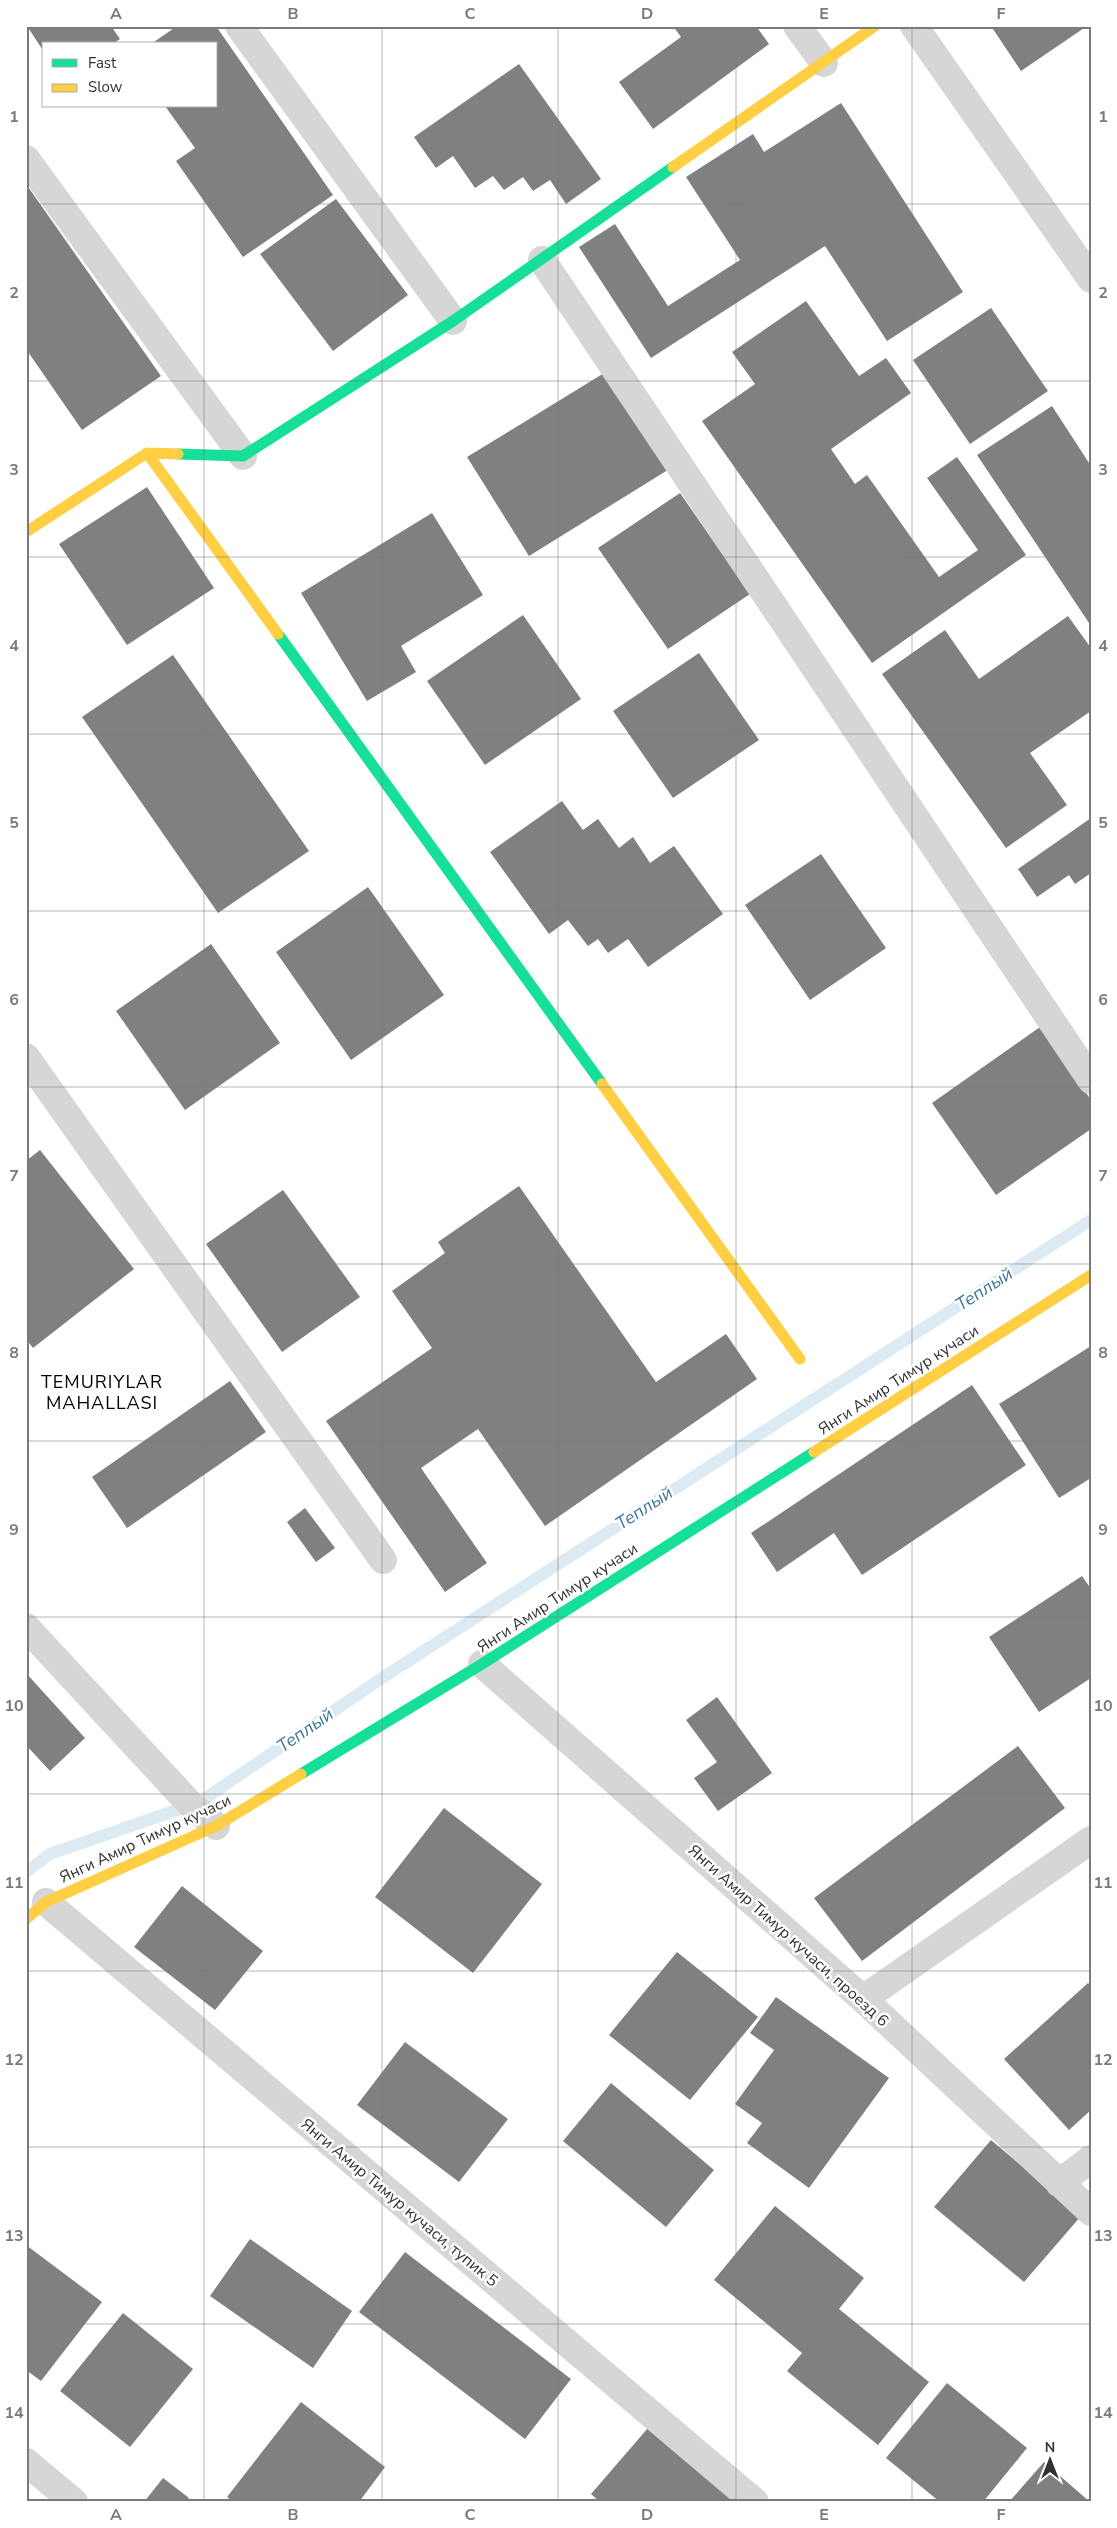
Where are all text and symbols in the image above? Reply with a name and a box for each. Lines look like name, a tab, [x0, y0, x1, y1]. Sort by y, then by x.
text: A	[110, 3, 122, 25]
text: B	[287, 3, 299, 25]
text: C	[465, 3, 476, 25]
text: D	[641, 3, 653, 25]
text: E	[819, 3, 829, 25]
text: F	[997, 3, 1006, 25]
legend	[42, 42, 218, 108]
text: Fast	[88, 53, 117, 73]
text: Slow	[88, 77, 123, 97]
text: 1	[9, 106, 19, 128]
text: 1	[1098, 106, 1108, 128]
text: 2	[9, 282, 19, 304]
text: 2	[1098, 282, 1108, 304]
text: 3	[9, 459, 19, 481]
text: 3	[1098, 459, 1108, 481]
text: 4	[9, 635, 19, 657]
text: 4	[1098, 635, 1108, 657]
text: 5	[9, 812, 19, 834]
text: 5	[1098, 812, 1108, 834]
text: 6	[9, 989, 19, 1011]
text: 6	[1098, 989, 1108, 1011]
text: 7	[9, 1165, 19, 1187]
text: 7	[1098, 1165, 1108, 1187]
water label: Теплый	[951, 1262, 1017, 1316]
street label: Янги Амир Тимур кучаси	[814, 1320, 983, 1440]
text: 8	[9, 1342, 19, 1364]
text: 8	[1098, 1342, 1108, 1364]
district label: TEMURIYLAR MAHALLASI	[41, 1370, 163, 1415]
water label: Теплый	[611, 1481, 677, 1535]
text: 9	[9, 1519, 19, 1541]
text: 9	[1098, 1519, 1108, 1541]
street label: Янги Амир Тимур кучаси	[473, 1538, 642, 1658]
text: 10	[4, 1695, 24, 1717]
text: 10	[1093, 1695, 1113, 1717]
water label: Теплый	[272, 1702, 338, 1758]
street label: Янги Амир Тимур кучаси	[56, 1789, 235, 1888]
street label: Янги Амир Тимур кучаси, проезд 6	[683, 1840, 893, 2032]
text: 11	[4, 1872, 24, 1894]
text: 11	[1093, 1872, 1113, 1894]
text: 12	[4, 2049, 24, 2071]
text: 12	[1093, 2049, 1113, 2071]
street label: Янги Амир Тимур кучаси, тупик 5	[296, 2114, 503, 2292]
text: 13	[4, 2225, 24, 2247]
text: 13	[1093, 2225, 1113, 2247]
text: 14	[4, 2402, 24, 2424]
text: 14	[1093, 2402, 1113, 2424]
north arrow	[1024, 2436, 1074, 2486]
text: N	[1045, 2438, 1055, 2457]
text: A	[110, 2504, 122, 2526]
text: B	[287, 2504, 299, 2526]
text: C	[465, 2504, 476, 2526]
text: D	[641, 2504, 653, 2526]
text: E	[819, 2504, 829, 2526]
text: F	[997, 2504, 1006, 2526]

